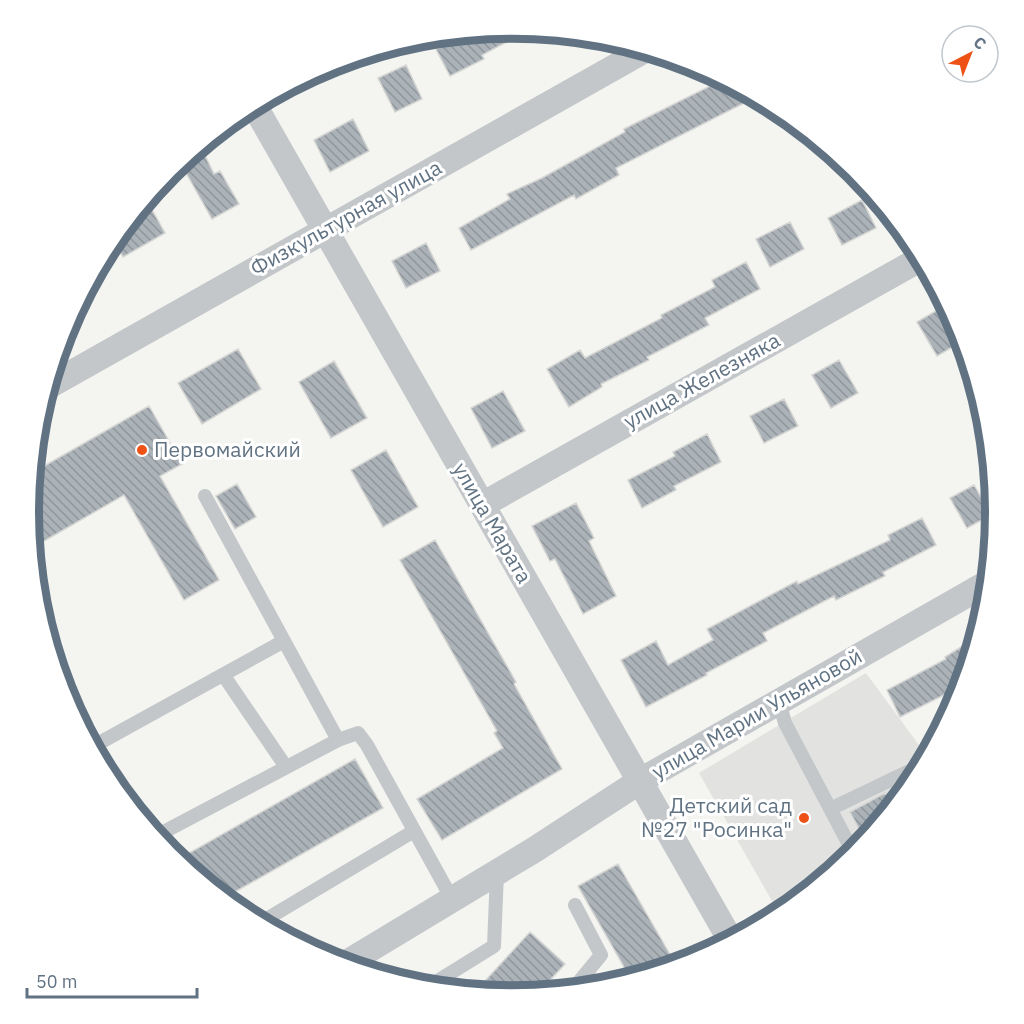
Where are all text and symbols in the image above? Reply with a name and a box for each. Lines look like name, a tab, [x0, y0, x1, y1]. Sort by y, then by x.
north arrow	[940, 24, 1000, 84]
text: С	[969, 32, 991, 54]
street label: Физкультурная улица	[245, 153, 446, 281]
street label: улица Железняка	[618, 326, 785, 435]
place label: Первомайский	[154, 435, 301, 463]
marker: Первомайский	[135, 443, 149, 457]
street label: улица Марата	[447, 457, 539, 588]
street label: улица Марии Ульяновой	[646, 641, 867, 785]
place label: Детский сад №27 "Росинка"	[641, 791, 792, 843]
marker: Детский сад №27 "Росинка"	[797, 811, 811, 825]
scale bar	[27, 961, 196, 999]
text: 50 m	[36, 970, 78, 993]

